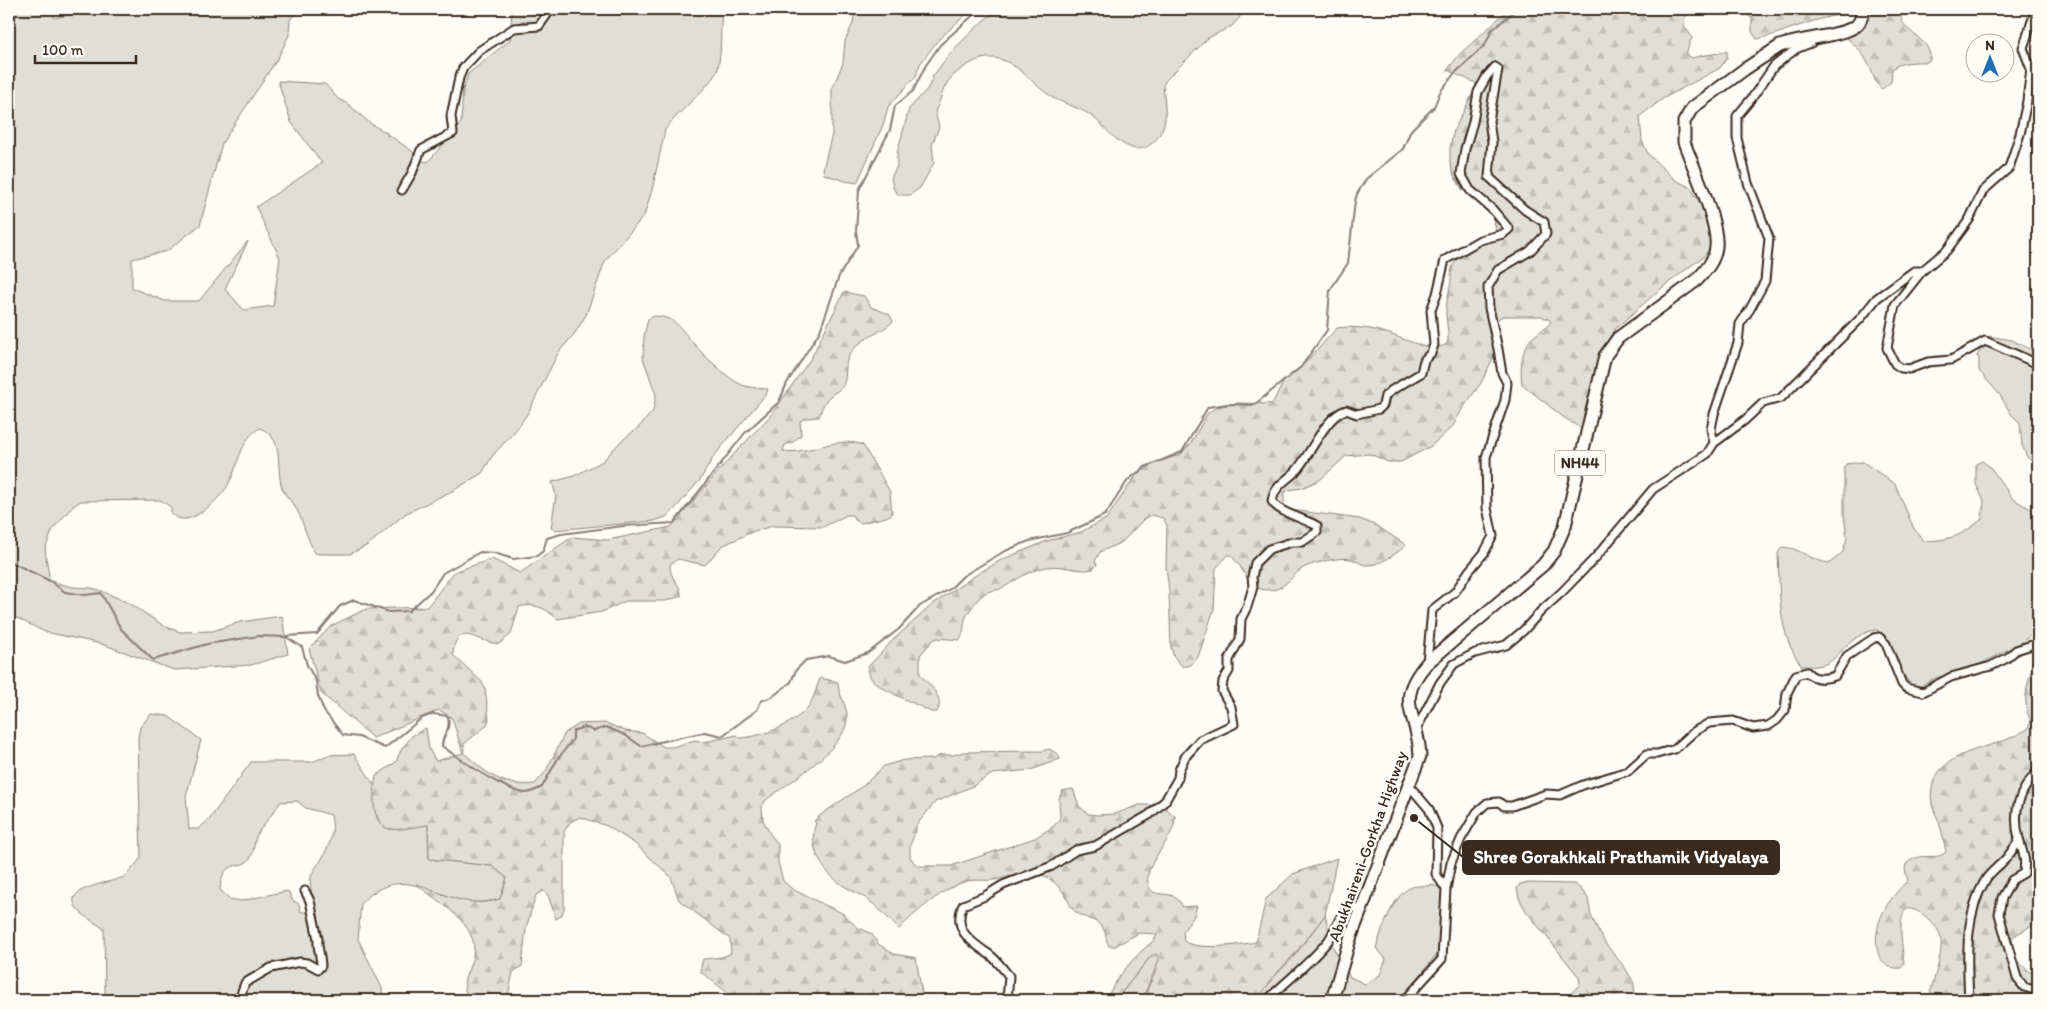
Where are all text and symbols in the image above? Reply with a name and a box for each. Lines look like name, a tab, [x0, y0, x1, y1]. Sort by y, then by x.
scale bar	[35, 32, 136, 64]
north arrow	[1964, 32, 2014, 82]
text: N	[1985, 37, 1995, 54]
text: 100 m	[42, 41, 84, 59]
road number: NH44	[1555, 450, 1605, 476]
street label: Abukhaireni-Gorkha Highway	[1324, 748, 1411, 944]
callout: Shree Gorakhkali Prathamik Vidyalaya	[1463, 841, 1779, 874]
text: Shree Gorakhkali Prathamik Vidyalaya	[1473, 846, 1769, 868]

